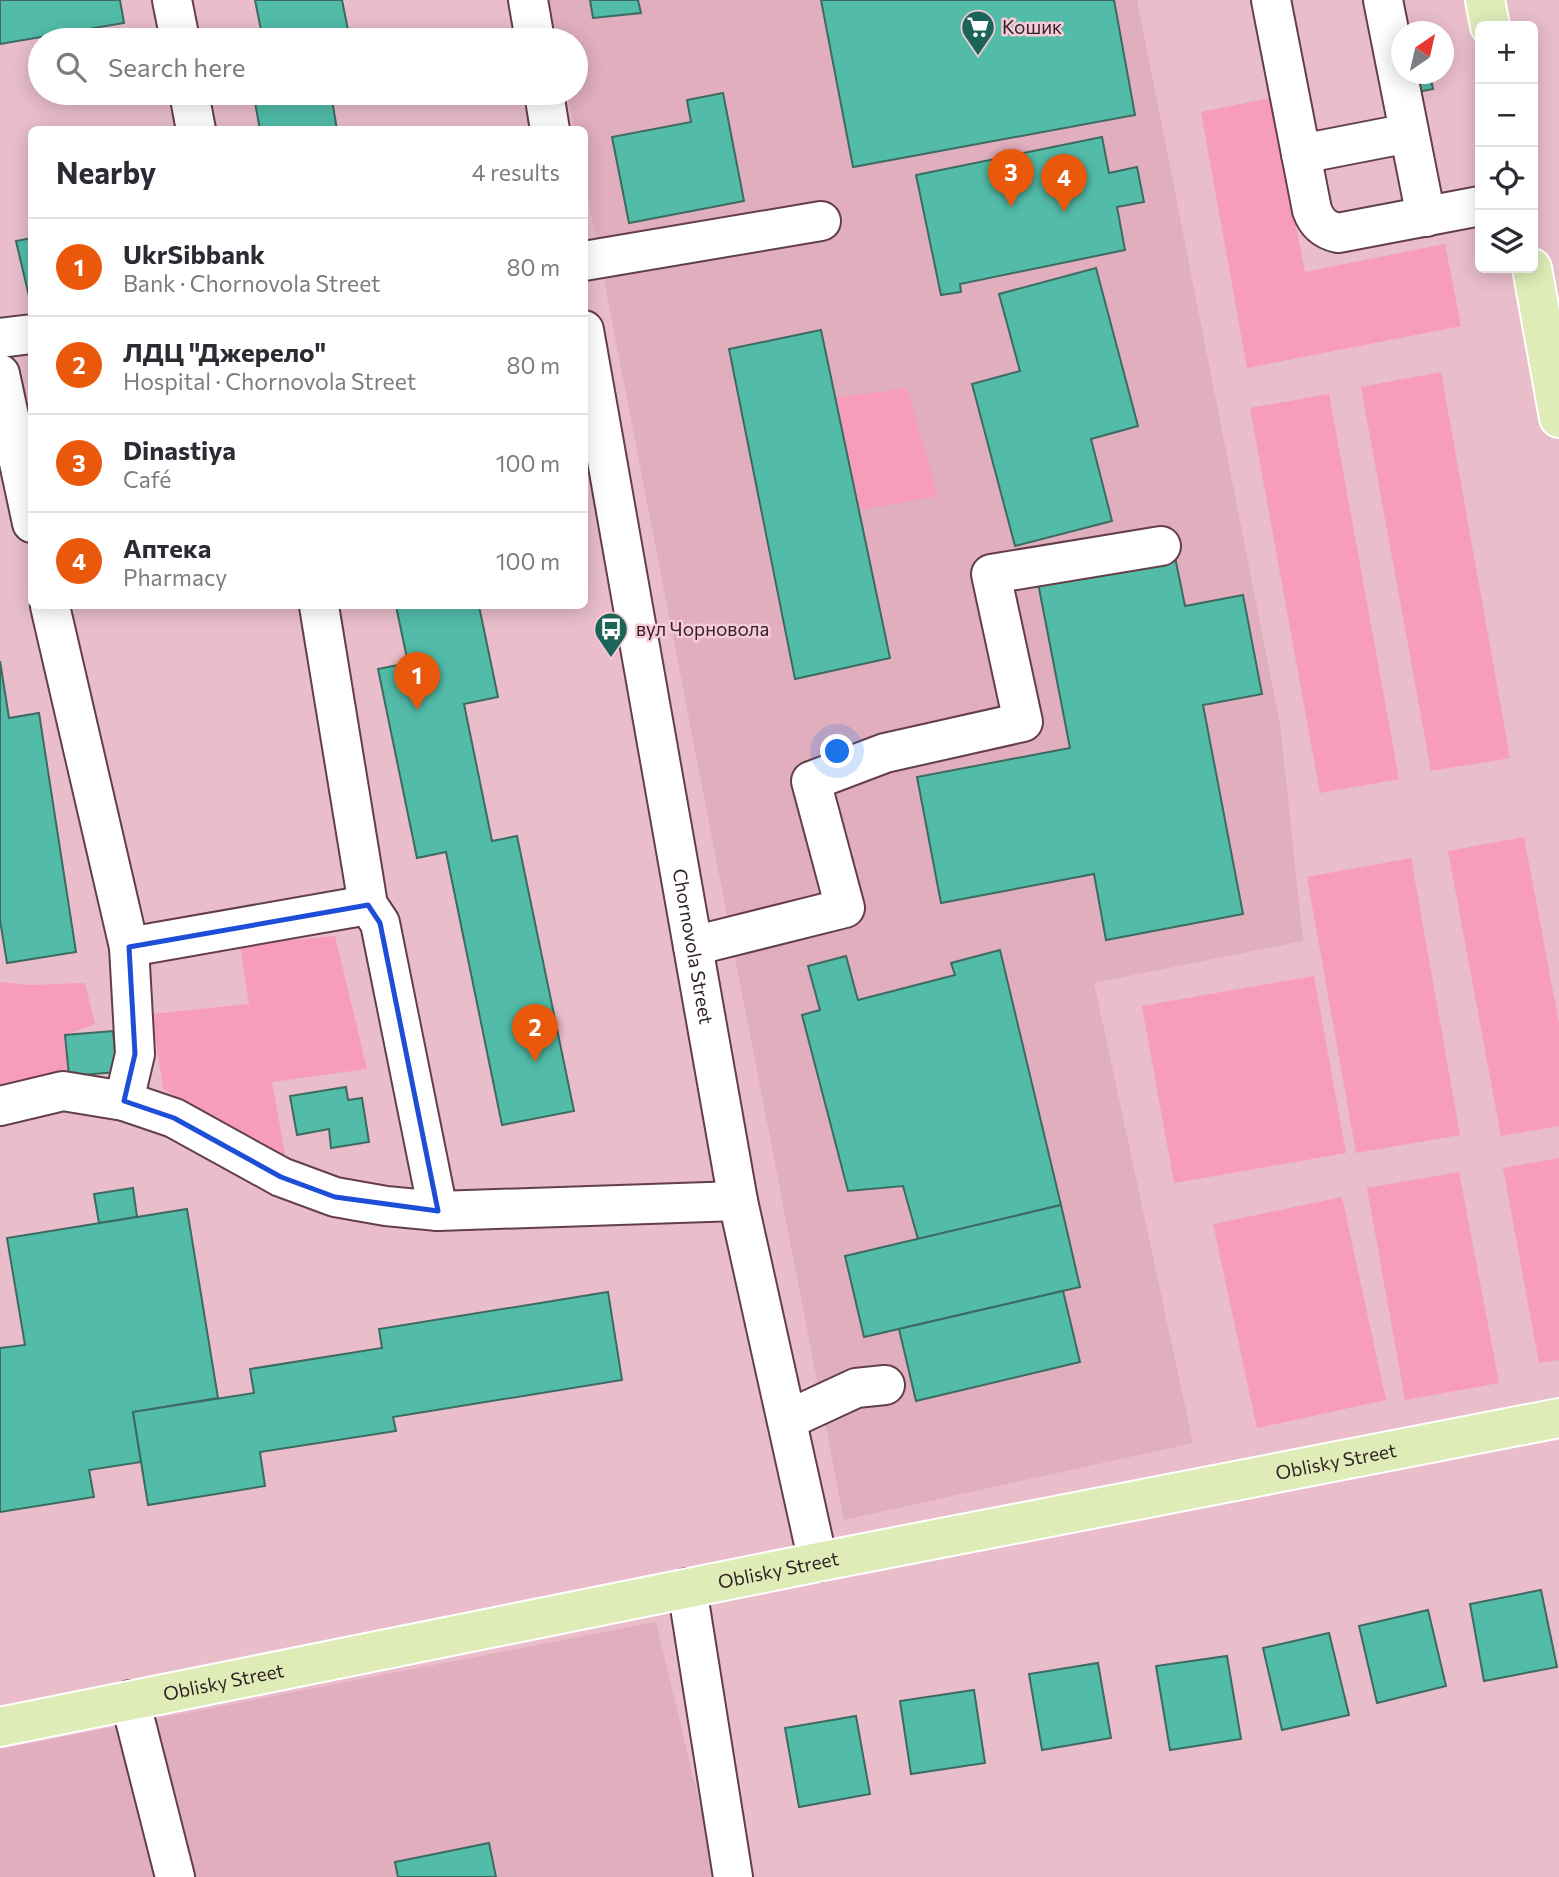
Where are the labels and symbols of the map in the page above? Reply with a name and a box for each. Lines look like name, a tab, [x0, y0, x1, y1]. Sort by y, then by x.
supermarket icon: Кошик	[959, 8, 997, 57]
place label: Кошик	[1002, 15, 1062, 38]
north arrow	[1391, 21, 1454, 84]
pin: 3	[988, 149, 1034, 207]
pin: 4	[1041, 154, 1087, 212]
bus stop icon: вул Чорновола	[592, 610, 630, 659]
place label: вул Чорновола	[636, 617, 769, 640]
pin: 1	[394, 652, 440, 710]
your location	[820, 734, 854, 768]
street label: Chornovola Street	[668, 867, 719, 1026]
pin: 2	[512, 1004, 558, 1062]
street label: Oblisky Street	[1273, 1438, 1398, 1484]
street label: Oblisky Street	[716, 1546, 841, 1593]
street label: Oblisky Street	[161, 1658, 286, 1705]

